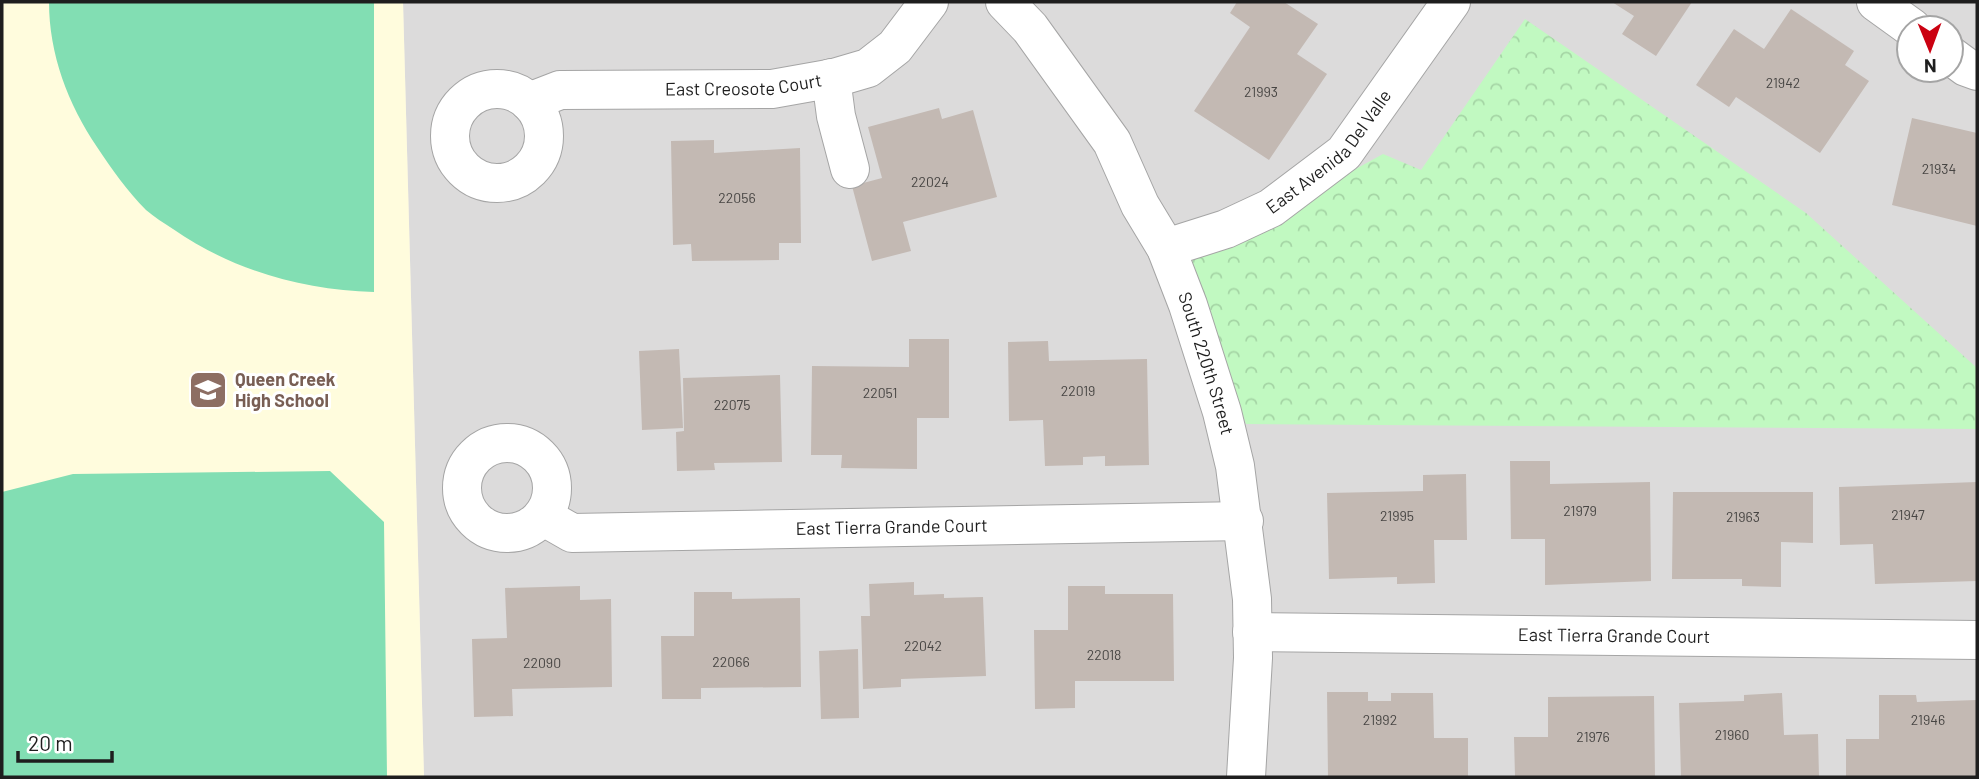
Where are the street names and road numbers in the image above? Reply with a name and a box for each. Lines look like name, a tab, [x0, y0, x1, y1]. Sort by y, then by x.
street label: East Creosote Court	[665, 68, 823, 100]
street label: East Avenida Del Valle	[1261, 85, 1395, 218]
street label: South 220th Street	[1174, 289, 1239, 437]
street label: East Tierra Grande Court	[795, 514, 988, 539]
street label: East Tierra Grande Court	[1518, 623, 1710, 647]

